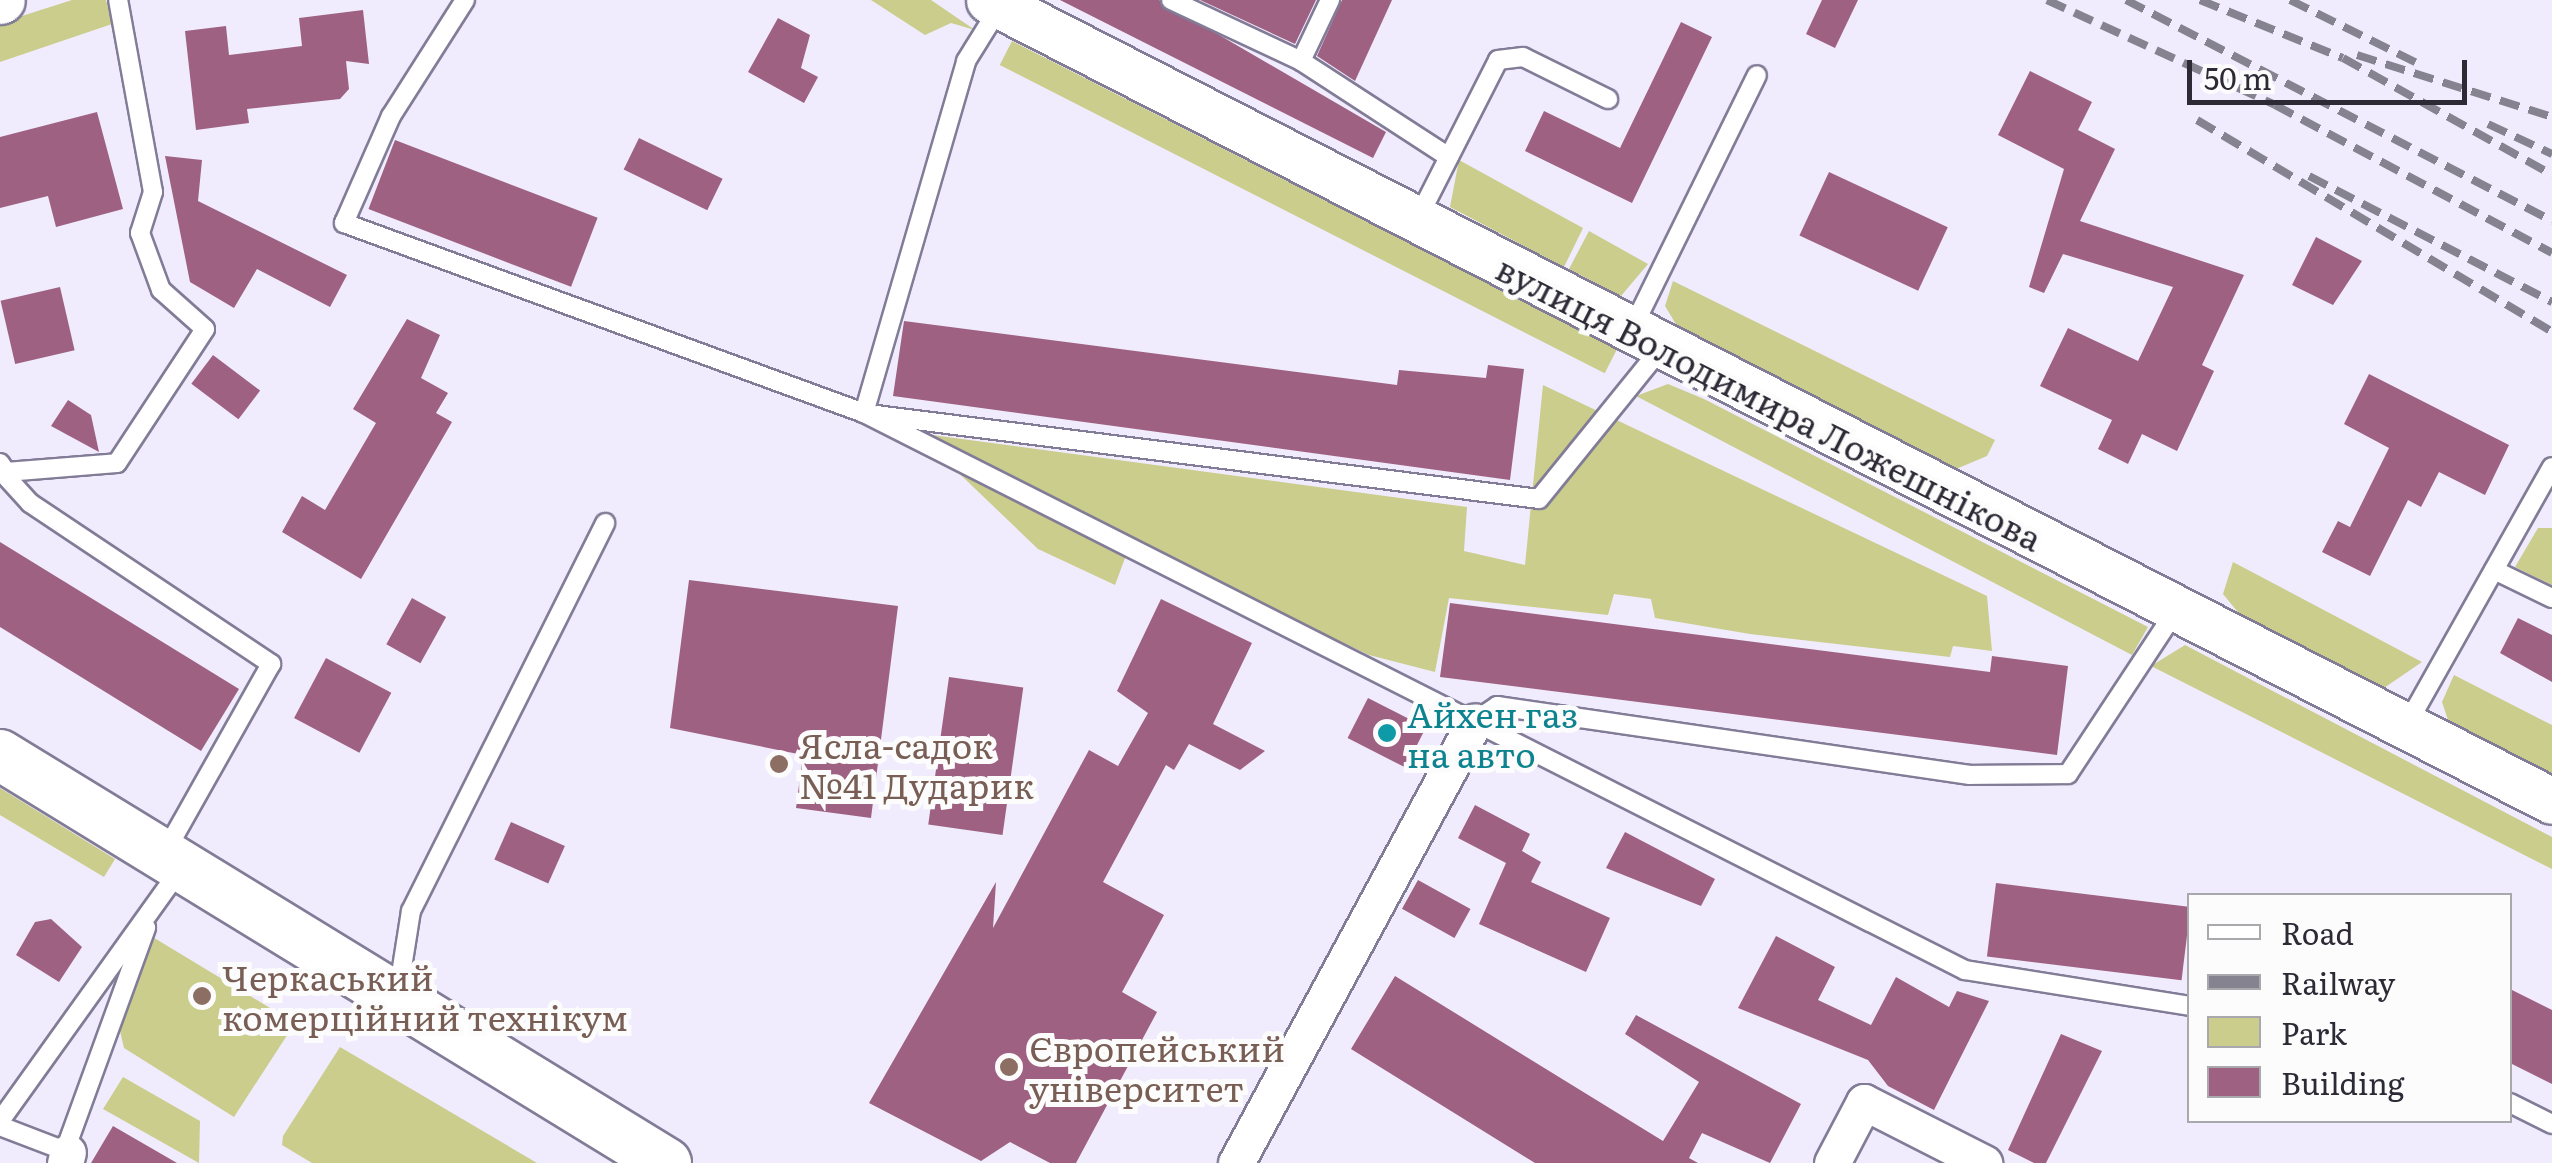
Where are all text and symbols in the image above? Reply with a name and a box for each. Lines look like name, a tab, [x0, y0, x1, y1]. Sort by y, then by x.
scale bar	[2192, 40, 2472, 102]
text: 50 m	[2204, 55, 2272, 99]
street label: вулиця Володимира Ложешнікова	[1490, 246, 2050, 558]
place label: Айхен газ на авто	[1407, 692, 1578, 774]
marker: Айхен газ на авто	[1376, 722, 1398, 744]
place label: Ясла-садок №41 Дударик	[799, 723, 1034, 805]
marker: Ясла-садок №41 Дударик	[768, 753, 790, 775]
legend	[2187, 893, 2512, 1123]
text: Road	[2281, 910, 2354, 954]
place label: Черкаський комерційний технікум	[222, 955, 628, 1037]
text: Railway	[2281, 960, 2395, 1004]
marker: Черкаський комерційний технікум	[191, 985, 213, 1007]
text: Park	[2281, 1010, 2347, 1054]
place label: Європейський університет	[1029, 1026, 1285, 1108]
marker: Європейський університет	[998, 1056, 1020, 1078]
text: Building	[2281, 1060, 2405, 1104]

